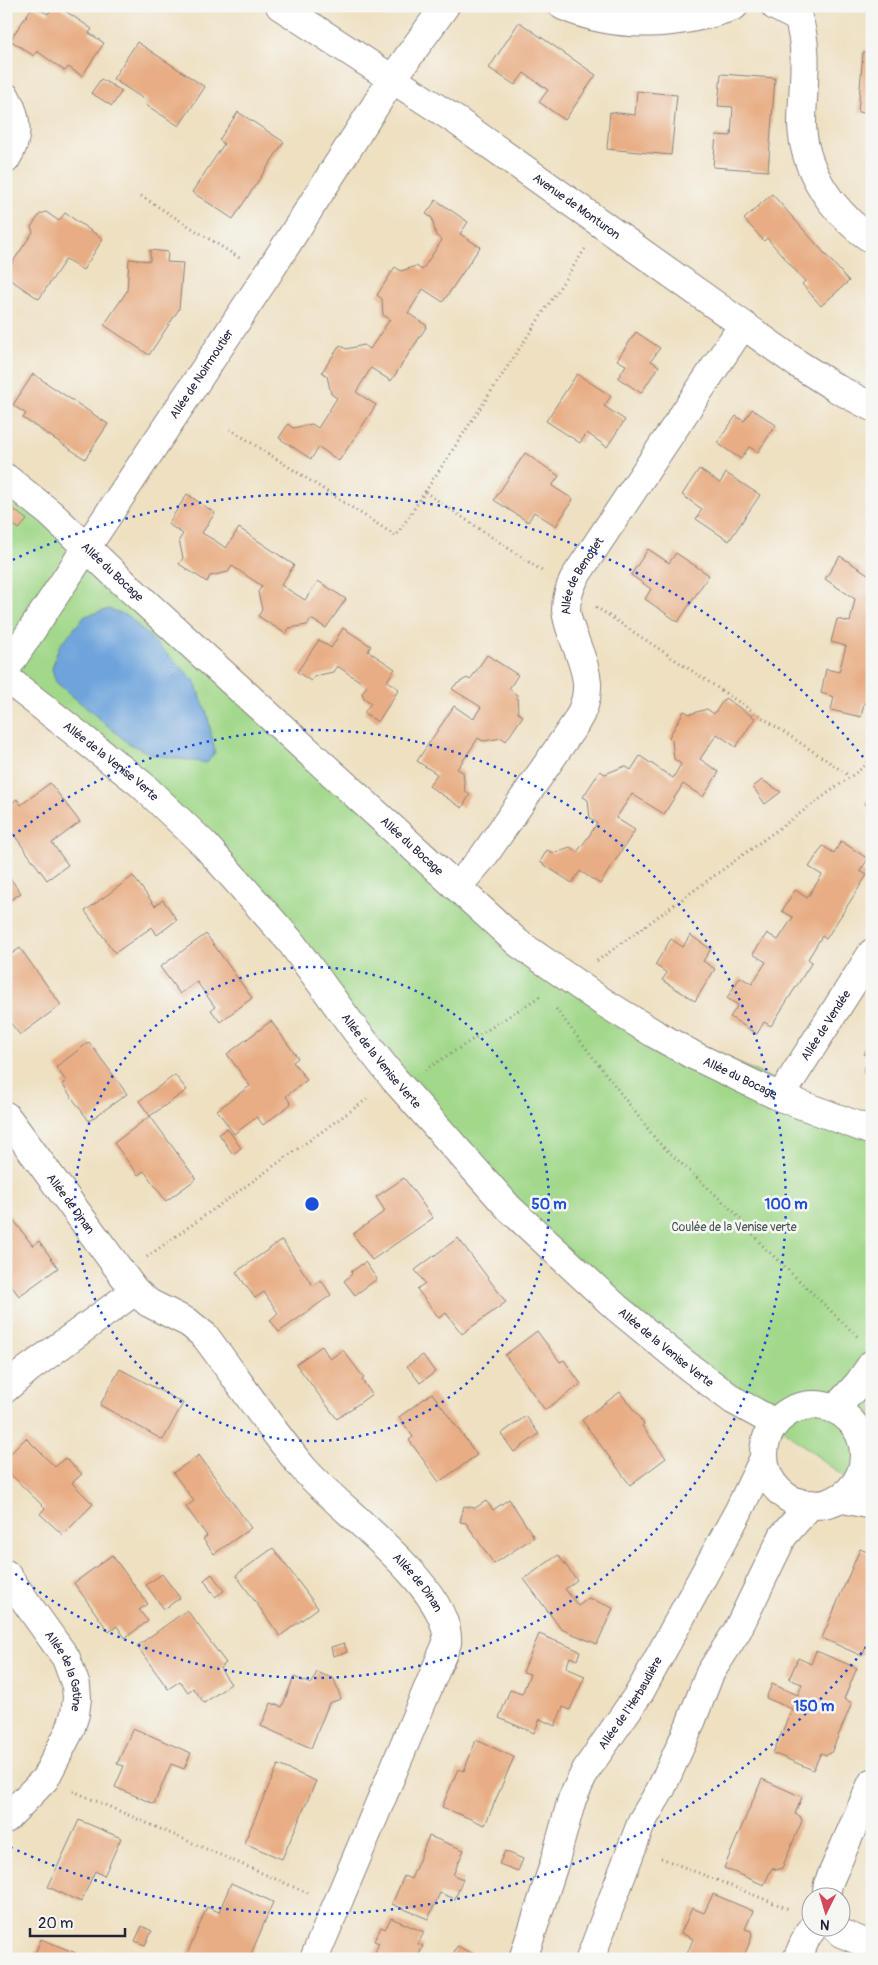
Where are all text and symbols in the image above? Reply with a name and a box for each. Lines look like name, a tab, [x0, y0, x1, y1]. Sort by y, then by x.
street label: Avenue de Monturon	[530, 170, 623, 243]
street label: Allée de Noirmoutier	[167, 326, 237, 422]
street label: Allée de Benodet	[559, 534, 607, 616]
street label: Allée du Bocage	[78, 539, 146, 605]
street label: Allée de la Venise Verte	[60, 719, 161, 805]
street label: Allée du Bocage	[377, 814, 446, 879]
street label: Allée de Vendée	[798, 987, 854, 1064]
street label: Allée de la Venise Verte	[338, 1011, 424, 1112]
street label: Allée du Bocage	[701, 1054, 779, 1102]
street label: Allée de Dinan	[43, 1171, 98, 1237]
centre of rings	[303, 1195, 321, 1213]
text: 50 m	[532, 1195, 566, 1214]
text: 100 m	[765, 1195, 807, 1214]
park label: Coulée de la Venise verte	[671, 1220, 797, 1235]
street label: Allée de la Venise Verte	[615, 1305, 716, 1391]
street label: Allée de Dinan	[389, 1550, 445, 1615]
street label: Allée de la Gatine	[41, 1628, 84, 1712]
street label: Allée de l'Herbaudière	[595, 1654, 666, 1753]
text: 150 m	[794, 1697, 834, 1716]
north arrow	[800, 1888, 850, 1938]
scale bar	[30, 1905, 125, 1937]
text: 20 m	[38, 1914, 73, 1933]
text: N	[819, 1916, 830, 1933]

